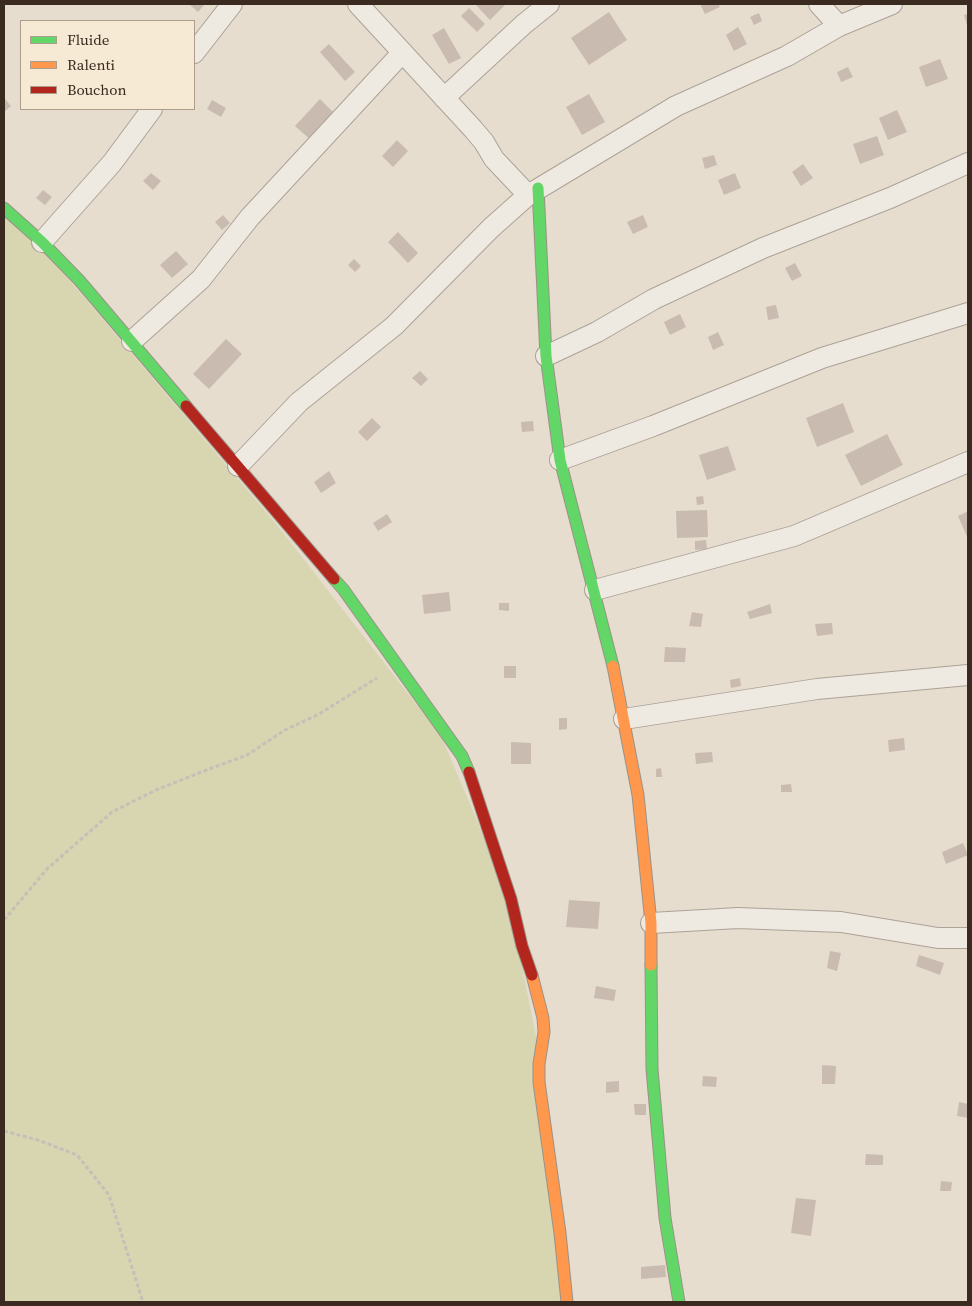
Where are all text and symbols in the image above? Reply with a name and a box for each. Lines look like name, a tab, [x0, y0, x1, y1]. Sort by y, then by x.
legend	[20, 20, 195, 110]
text: Fluide	[67, 29, 109, 50]
text: Ralenti	[67, 54, 115, 75]
text: Bouchon	[67, 79, 127, 100]

